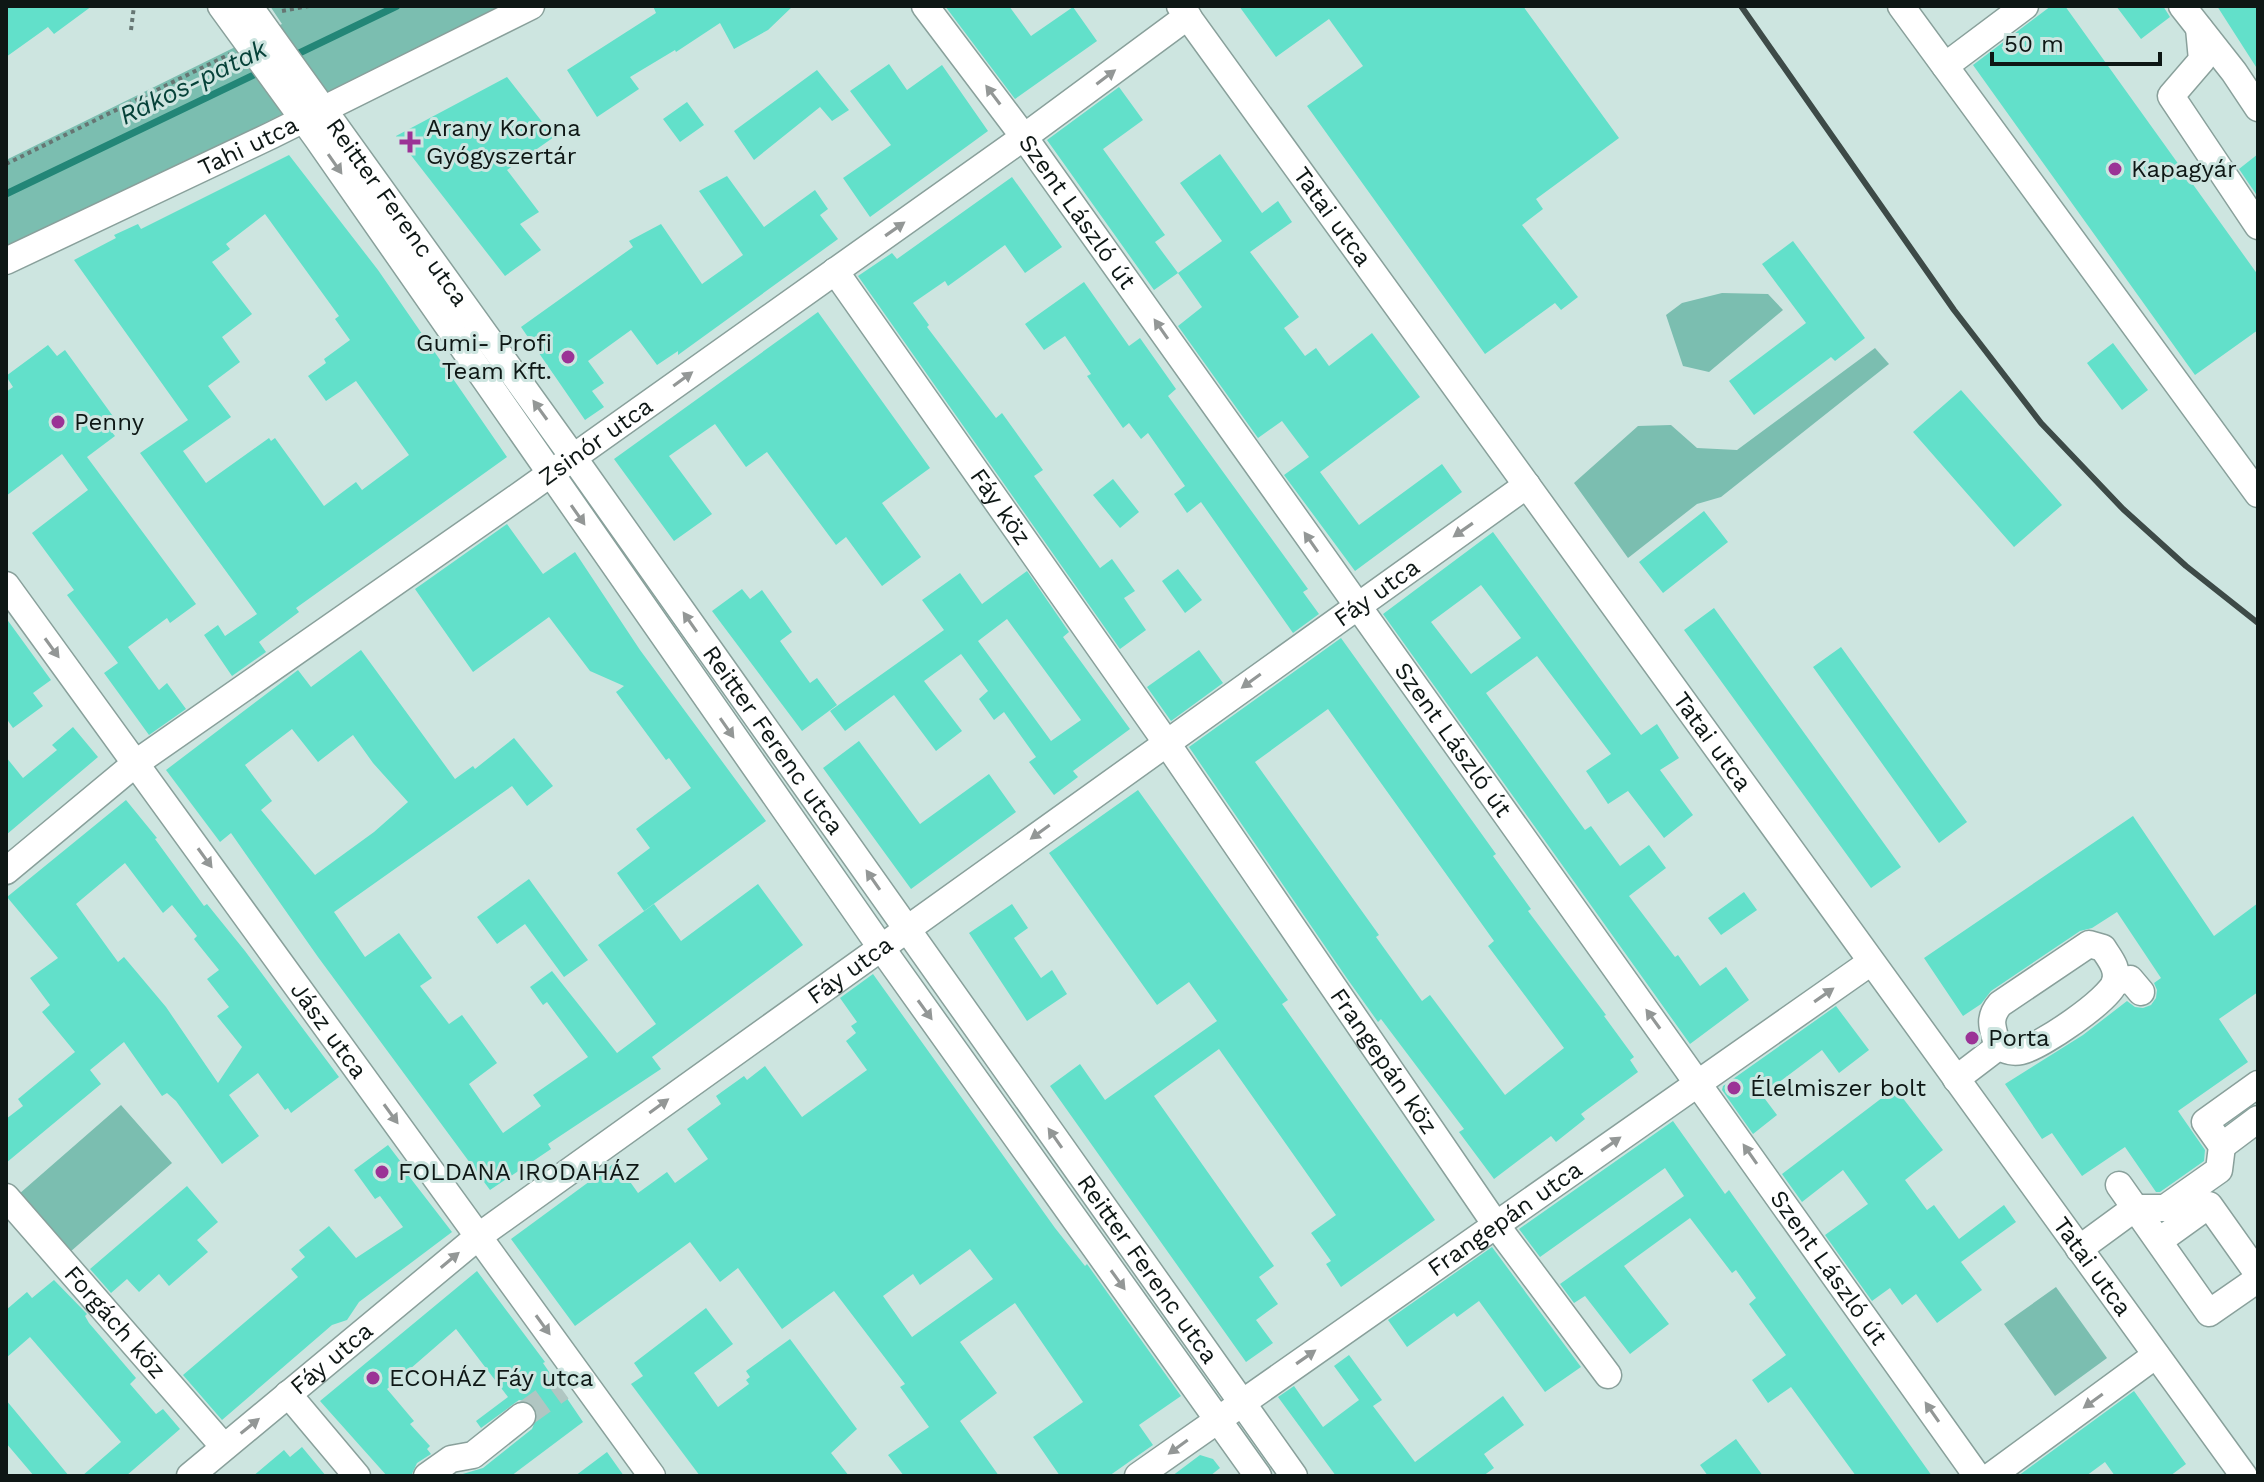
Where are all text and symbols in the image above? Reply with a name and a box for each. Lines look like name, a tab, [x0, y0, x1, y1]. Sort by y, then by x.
scale bar	[1992, 16, 2160, 66]
text: 50 m	[2004, 30, 2064, 58]
water label: Rákos-patak	[114, 33, 272, 131]
one-way arrow	[1095, 69, 1117, 85]
one-way arrow	[985, 85, 1001, 106]
street label: Tahi utca	[194, 110, 303, 182]
street label: Reitter Ferenc utca	[320, 113, 474, 312]
place label: Arany Korona Gyógyszertár	[426, 114, 581, 170]
street label: Szent László út	[1013, 129, 1142, 294]
marker: Arany Korona Gyógyszertár	[401, 133, 419, 151]
one-way arrow	[327, 153, 342, 174]
place label: Kapagyár	[2131, 155, 2237, 183]
marker: Kapagyár	[2106, 160, 2124, 178]
street label: Tatai utca	[1287, 162, 1378, 272]
one-way arrow	[884, 222, 905, 237]
one-way arrow	[1154, 319, 1169, 340]
place label: Gumi- Profi Team Kft.	[416, 329, 552, 385]
marker: Gumi- Profi Team Kft.	[559, 348, 577, 366]
one-way arrow	[672, 372, 693, 387]
street label: Zsinór utca	[533, 392, 658, 491]
one-way arrow	[532, 399, 548, 421]
place label: Penny	[74, 408, 145, 436]
marker: Penny	[49, 413, 67, 431]
street label: Fáy köz	[964, 463, 1037, 550]
one-way arrow	[570, 505, 585, 526]
one-way arrow	[1452, 522, 1473, 537]
one-way arrow	[1304, 531, 1319, 552]
street label: Fáy utca	[1329, 553, 1425, 633]
one-way arrow	[683, 612, 698, 633]
one-way arrow	[44, 637, 60, 659]
street label: Reitter Ferenc utca	[697, 640, 850, 840]
street label: Szent László út	[1389, 657, 1517, 822]
one-way arrow	[1240, 673, 1262, 689]
street label: Tatai utca	[1667, 687, 1758, 796]
one-way arrow	[719, 718, 734, 739]
one-way arrow	[1029, 824, 1050, 839]
one-way arrow	[197, 847, 213, 869]
one-way arrow	[866, 870, 881, 891]
street label: Fáy utca	[802, 930, 898, 1010]
street label: Jász utca	[285, 977, 373, 1084]
street label: Frangepán köz	[1324, 983, 1443, 1139]
one-way arrow	[1813, 988, 1834, 1003]
one-way arrow	[917, 999, 933, 1021]
one-way arrow	[1646, 1009, 1662, 1029]
place label: Porta	[1988, 1024, 2050, 1052]
marker: Porta	[1963, 1029, 1981, 1047]
place label: Élelmiszer bolt	[1750, 1074, 1926, 1102]
marker: Élelmiszer bolt	[1725, 1079, 1743, 1097]
one-way arrow	[649, 1098, 669, 1114]
one-way arrow	[382, 1104, 398, 1124]
one-way arrow	[1048, 1128, 1063, 1149]
one-way arrow	[1600, 1137, 1621, 1152]
one-way arrow	[1742, 1144, 1758, 1165]
street label: Frangepán utca	[1422, 1155, 1587, 1282]
place label: FOLDANA IRODAHÁZ	[398, 1158, 640, 1186]
marker: FOLDANA IRODAHÁZ	[373, 1163, 391, 1181]
street label: Reitter Ferenc utca	[1071, 1169, 1224, 1369]
street label: Szent László út	[1764, 1185, 1893, 1350]
street label: Tatai utca	[2047, 1212, 2137, 1321]
one-way arrow	[439, 1252, 459, 1269]
street label: Forgách köz	[59, 1260, 172, 1384]
one-way arrow	[1110, 1269, 1125, 1290]
one-way arrow	[535, 1314, 550, 1335]
street label: Fáy utca	[285, 1316, 378, 1401]
one-way arrow	[1295, 1350, 1316, 1365]
place label: ECOHÁZ Fáy utca	[389, 1364, 593, 1392]
marker: ECOHÁZ Fáy utca	[364, 1369, 382, 1387]
one-way arrow	[2082, 1393, 2104, 1409]
one-way arrow	[1925, 1402, 1940, 1423]
one-way arrow	[240, 1418, 260, 1435]
one-way arrow	[1167, 1439, 1188, 1454]

